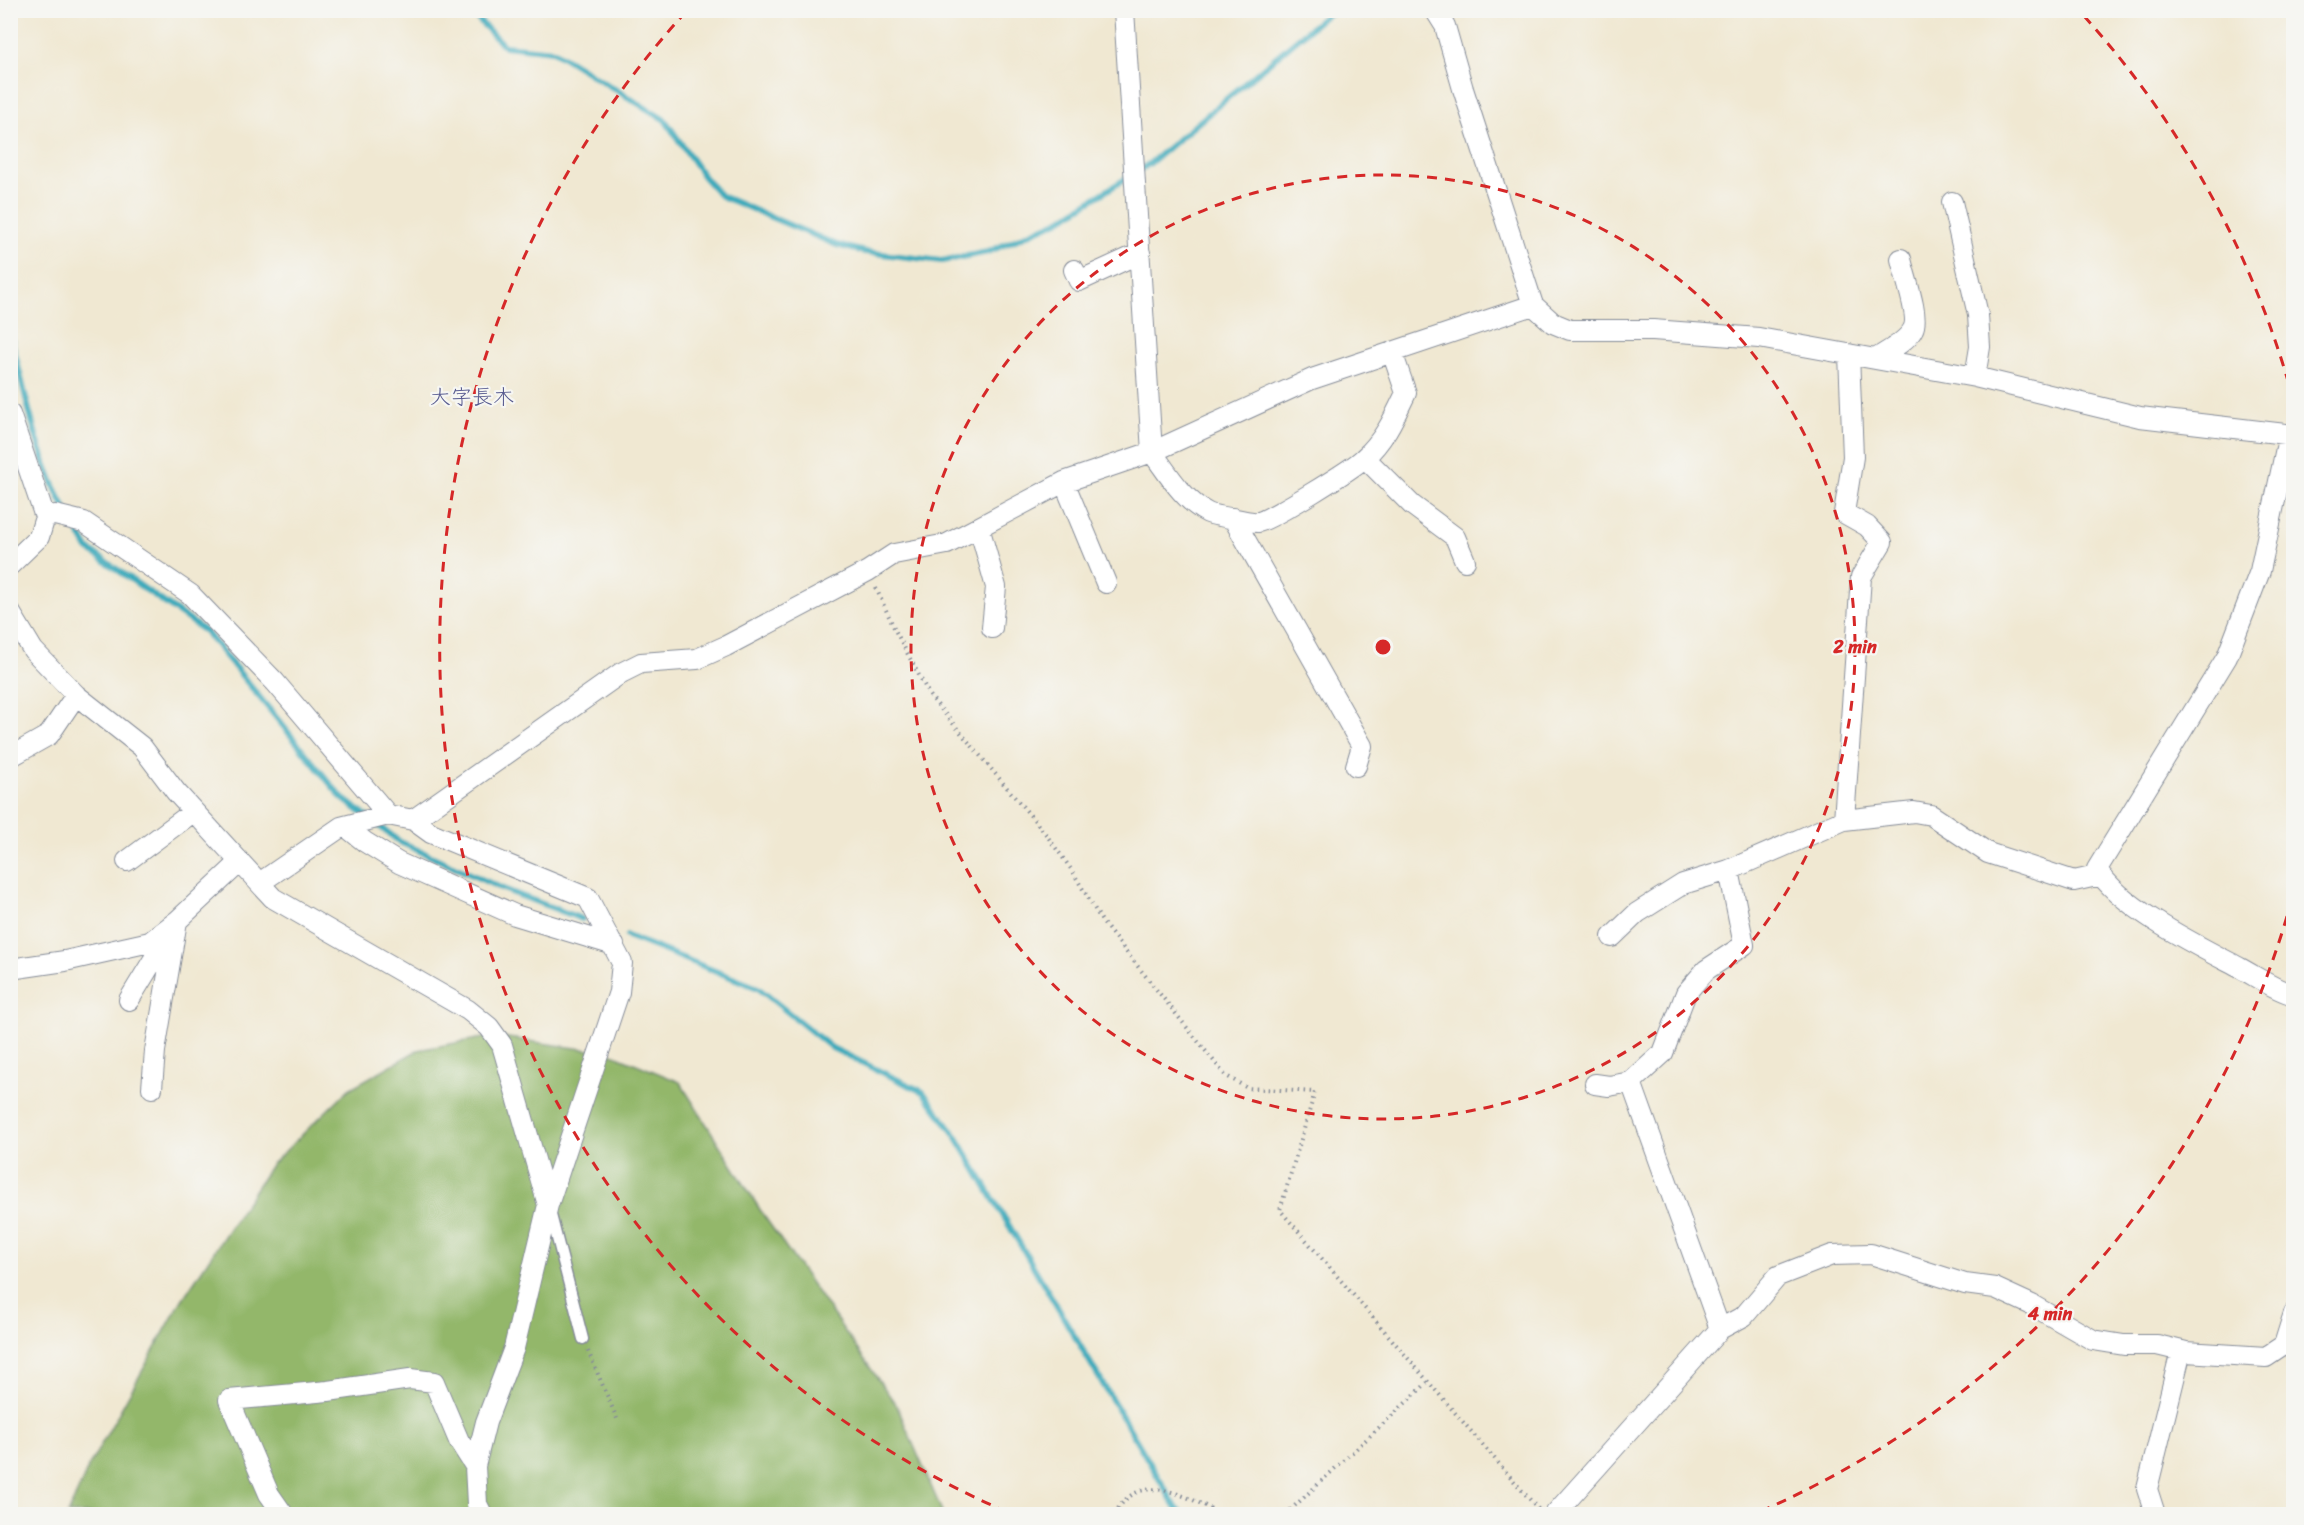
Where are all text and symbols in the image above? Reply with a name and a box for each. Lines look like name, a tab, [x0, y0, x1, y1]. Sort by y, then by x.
district label: 大字長木	[430, 378, 514, 416]
text: 2 min	[1832, 631, 1877, 663]
centre of rings	[1373, 637, 1393, 657]
text: 4 min	[2027, 1298, 2073, 1330]

